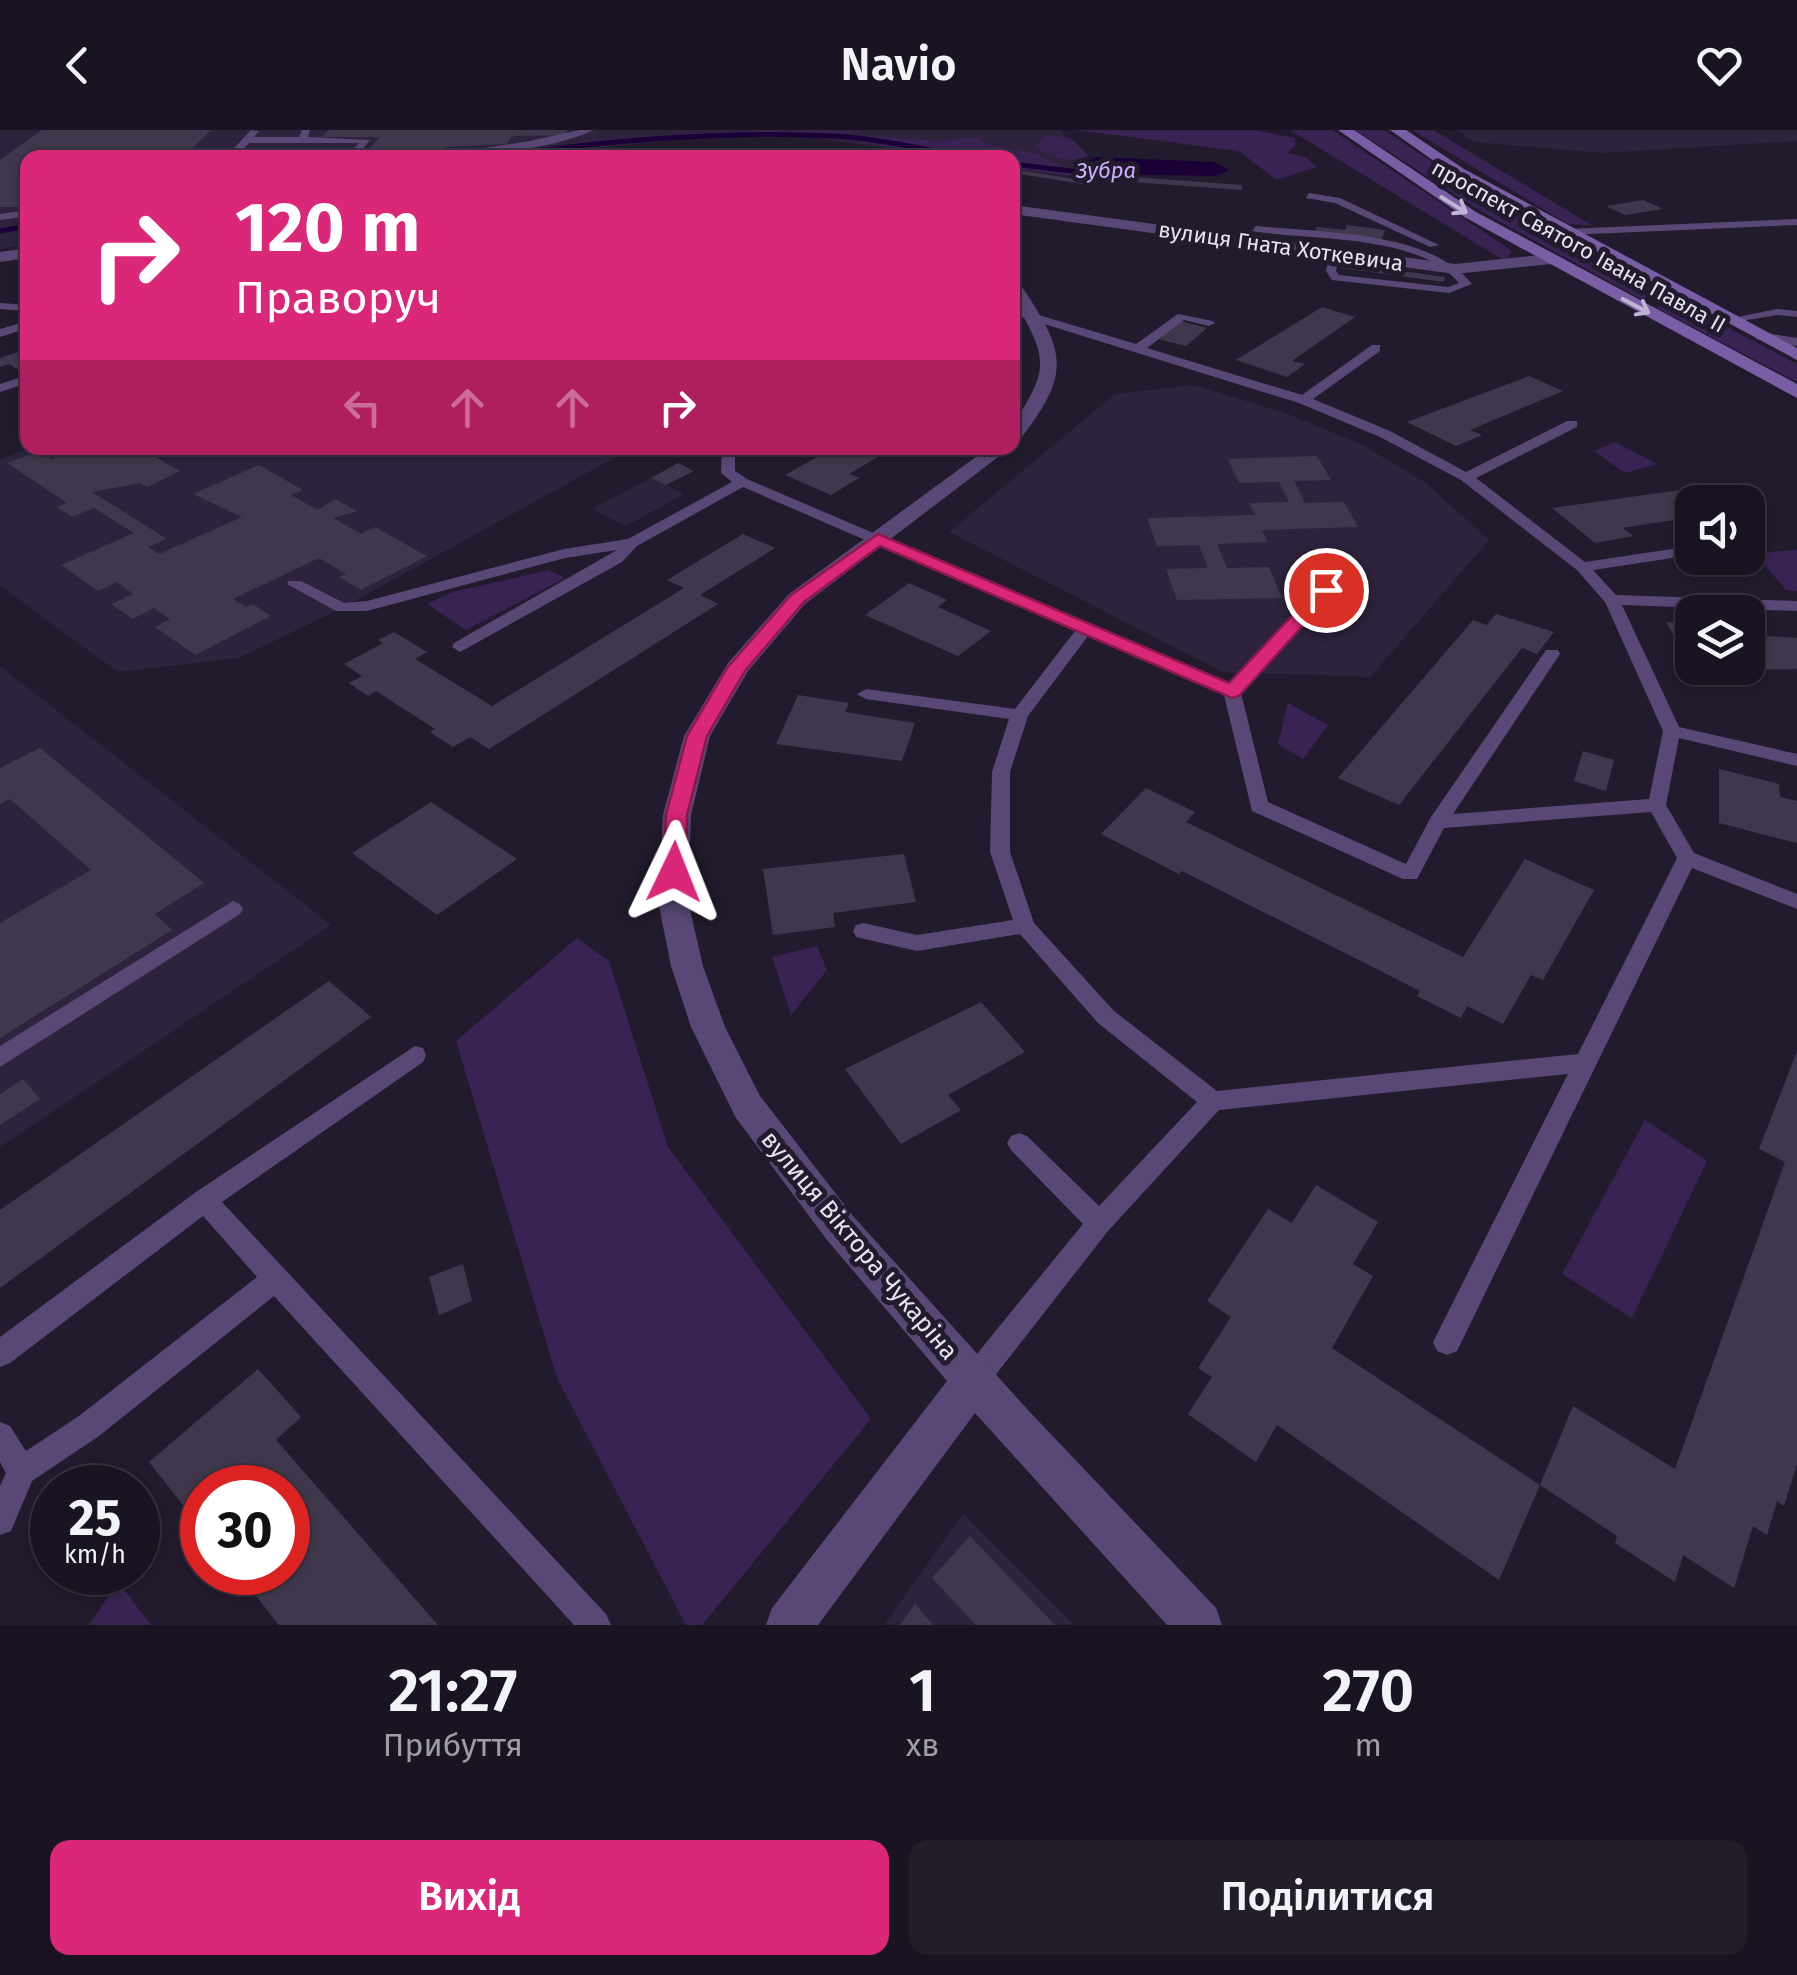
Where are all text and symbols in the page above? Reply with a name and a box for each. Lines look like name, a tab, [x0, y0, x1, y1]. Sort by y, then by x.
icon: back	[50, 38, 105, 93]
text: Navio	[841, 38, 956, 92]
icon: heart	[1692, 38, 1747, 93]
street label: проспект Святого Івана Павла II	[1427, 154, 1730, 339]
water label: Зубра	[1075, 157, 1136, 184]
text: 120 m	[235, 186, 420, 270]
icon: right	[70, 190, 200, 320]
one-way arrow	[1439, 194, 1468, 215]
street label: вулиця Гната Хоткевича	[1157, 216, 1405, 277]
text: Праворуч	[235, 271, 441, 325]
one-way arrow	[1621, 297, 1651, 317]
icon: left	[335, 380, 390, 435]
icon: ahead	[440, 380, 495, 435]
icon: ahead	[545, 380, 600, 435]
icon: right	[650, 380, 705, 435]
map controls	[1675, 485, 1765, 685]
button: sound	[1675, 485, 1765, 575]
pin	[1284, 548, 1369, 633]
icon: arrive	[1299, 563, 1354, 618]
button: layers	[1675, 595, 1765, 685]
position arrow	[622, 820, 726, 924]
street label: вулиця Віктора Чукаріна	[755, 1125, 964, 1366]
speed limit sign: 30	[180, 1465, 310, 1595]
text: 25	[69, 1488, 121, 1548]
text: km/h	[64, 1540, 126, 1570]
text: 21:27	[388, 1655, 517, 1727]
text: 1	[909, 1655, 936, 1727]
text: 270	[1322, 1655, 1414, 1727]
text: Прибуття	[383, 1726, 523, 1764]
text: хв	[906, 1726, 939, 1764]
text: m	[1354, 1726, 1382, 1764]
button: Вихід	[50, 1840, 889, 1955]
button: Поділитися	[909, 1840, 1747, 1955]

